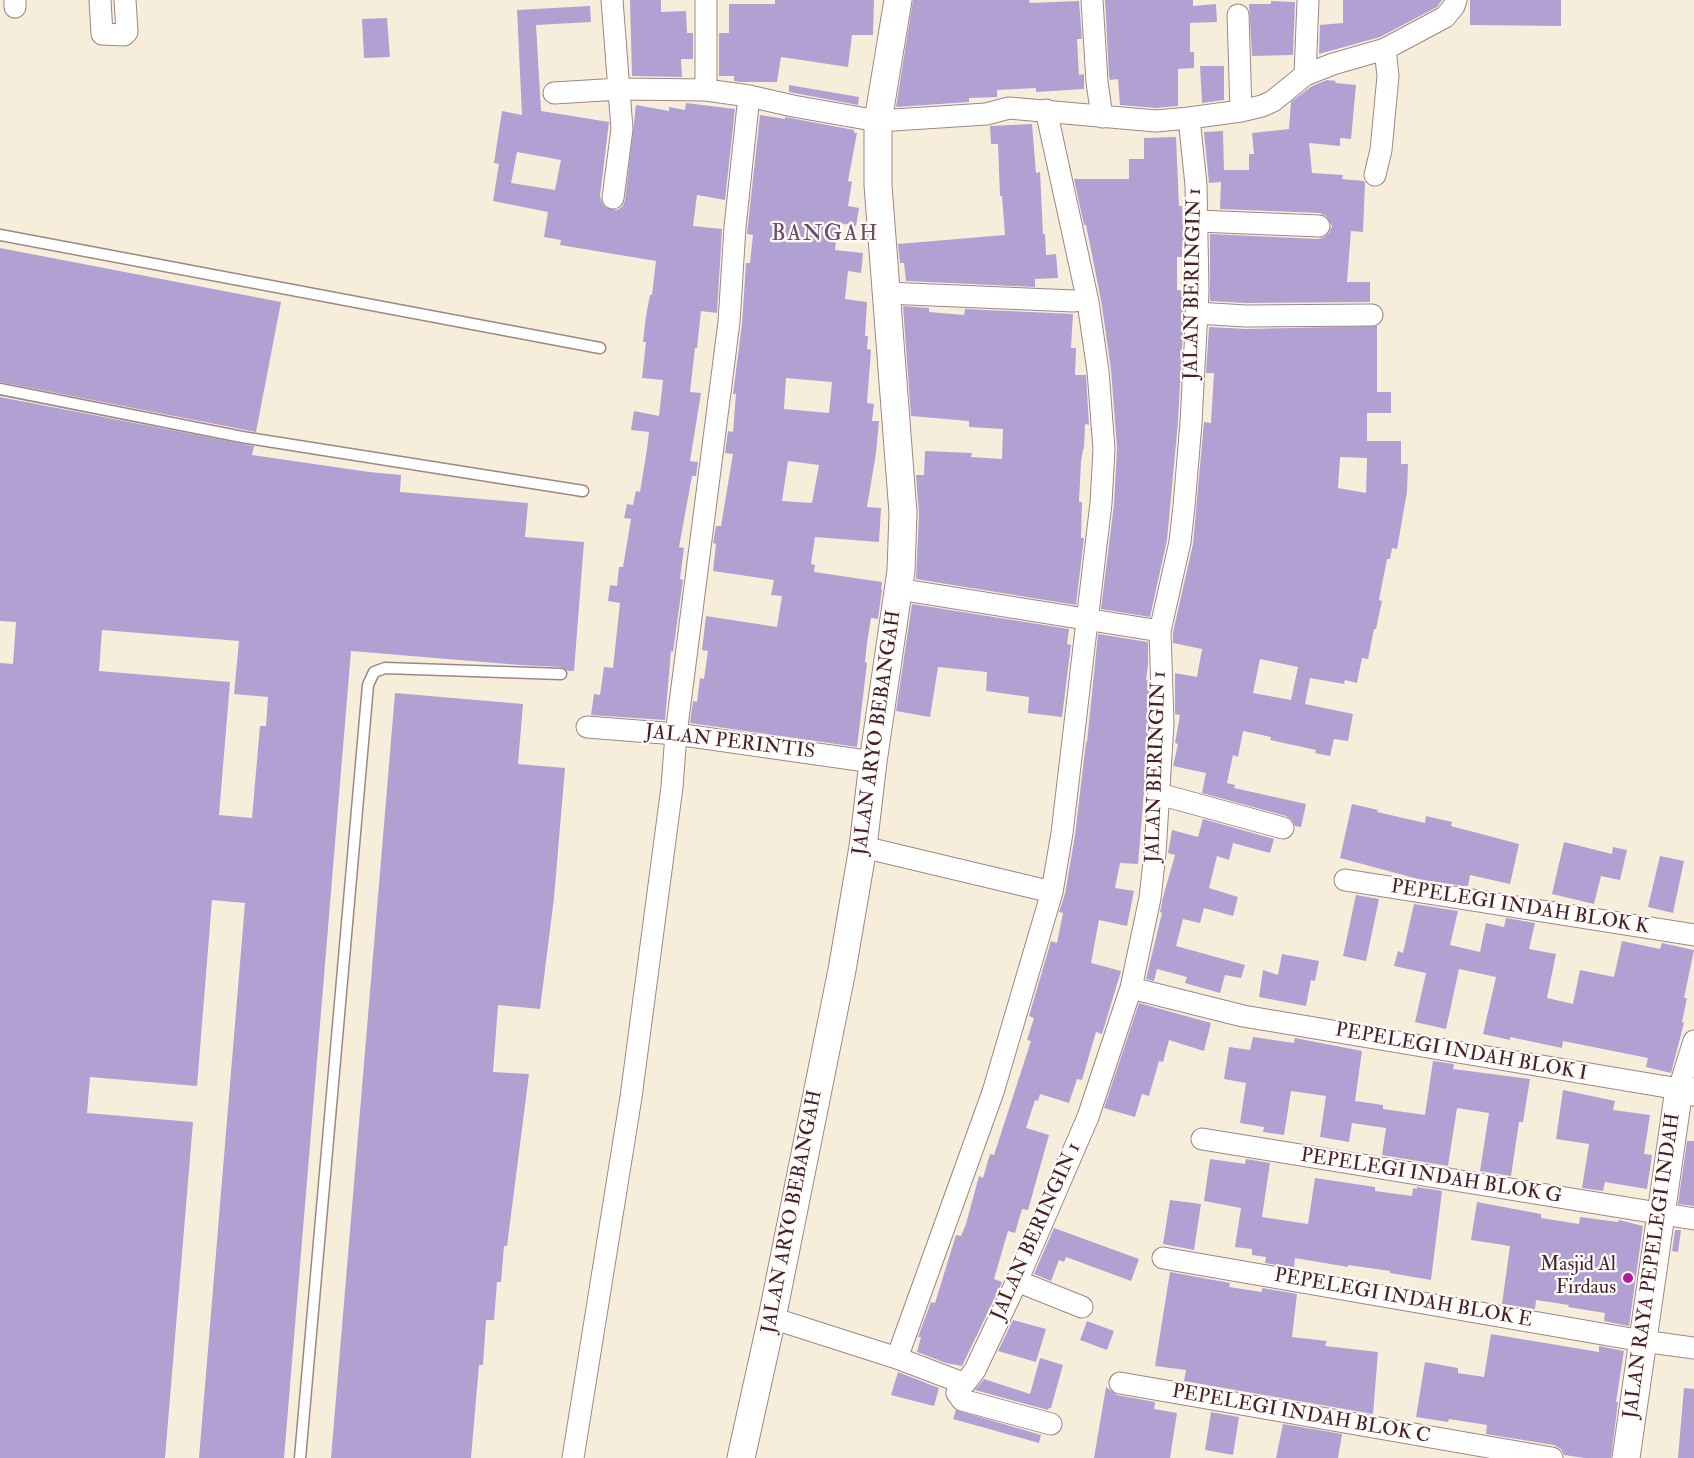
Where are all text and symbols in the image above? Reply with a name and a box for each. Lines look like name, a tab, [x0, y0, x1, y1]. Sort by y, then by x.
street label: JALAN BERINGIN 1	[1180, 188, 1208, 380]
district label: BANGAH	[771, 222, 879, 248]
street label: JALAN ARYO BEBANGAH	[849, 609, 907, 857]
street label: JALAN BERINGIN 1	[1142, 671, 1172, 863]
street label: JALAN PERINTIS	[644, 721, 816, 765]
street label: PEPELEGI INDAH BLOK K	[1389, 876, 1651, 940]
street label: PEPELEGI INDAH BLOK I	[1333, 1019, 1589, 1087]
street label: JALAN ARYO BEBANGAH	[758, 1088, 828, 1336]
street label: JALAN RAYA PEPELEGI INDAH	[1620, 1112, 1686, 1420]
street label: JALAN BERINGIN 1	[987, 1139, 1087, 1325]
street label: PEPELEGI INDAH BLOK G	[1299, 1144, 1563, 1210]
place label: Masjid Al Firdaus	[1540, 1254, 1616, 1301]
street label: PEPELEGI INDAH BLOK E	[1272, 1264, 1534, 1334]
marker: Masjid Al Firdaus	[1621, 1271, 1635, 1285]
street label: PEPELEGI INDAH BLOK C	[1170, 1380, 1432, 1450]

